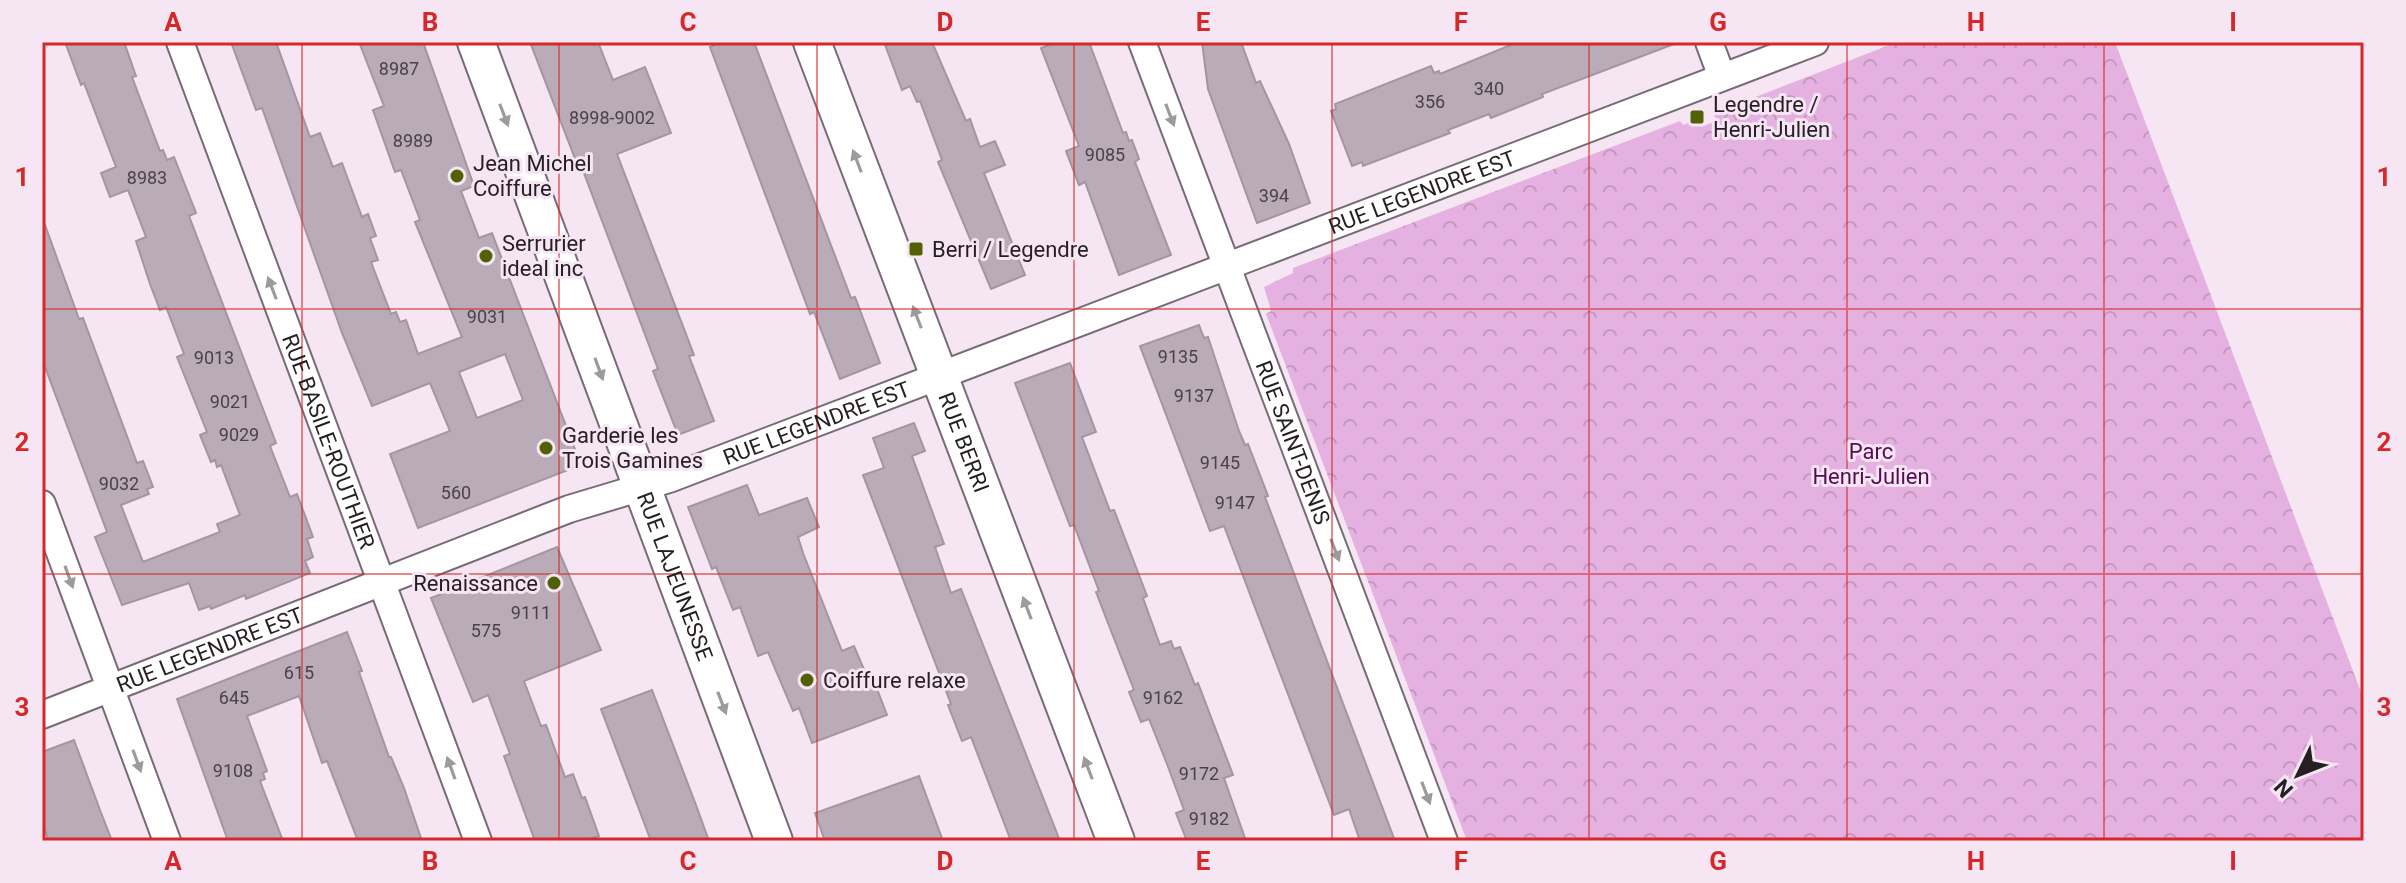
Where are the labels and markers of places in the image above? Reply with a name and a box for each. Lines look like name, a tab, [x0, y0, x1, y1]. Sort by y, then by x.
place label: Legendre / Henri-Julien	[1713, 92, 1830, 142]
marker: Legendre / Henri-Julien	[1688, 108, 1706, 126]
place label: Jean Michel Coiffure	[473, 151, 592, 201]
marker: Jean Michel Coiffure	[448, 167, 466, 185]
place label: Serrurier ideal inc	[502, 231, 586, 281]
place label: Berri / Legendre	[932, 237, 1089, 262]
marker: Berri / Legendre	[907, 240, 925, 258]
marker: Serrurier ideal inc	[477, 247, 495, 265]
place label: Garderie les Trois Gamines	[562, 423, 703, 473]
marker: Garderie les Trois Gamines	[537, 439, 555, 457]
place label: Renaissance	[413, 571, 538, 596]
marker: Renaissance	[545, 574, 563, 592]
place label: Coiffure relaxe	[823, 668, 966, 693]
marker: Coiffure relaxe	[798, 671, 816, 689]

